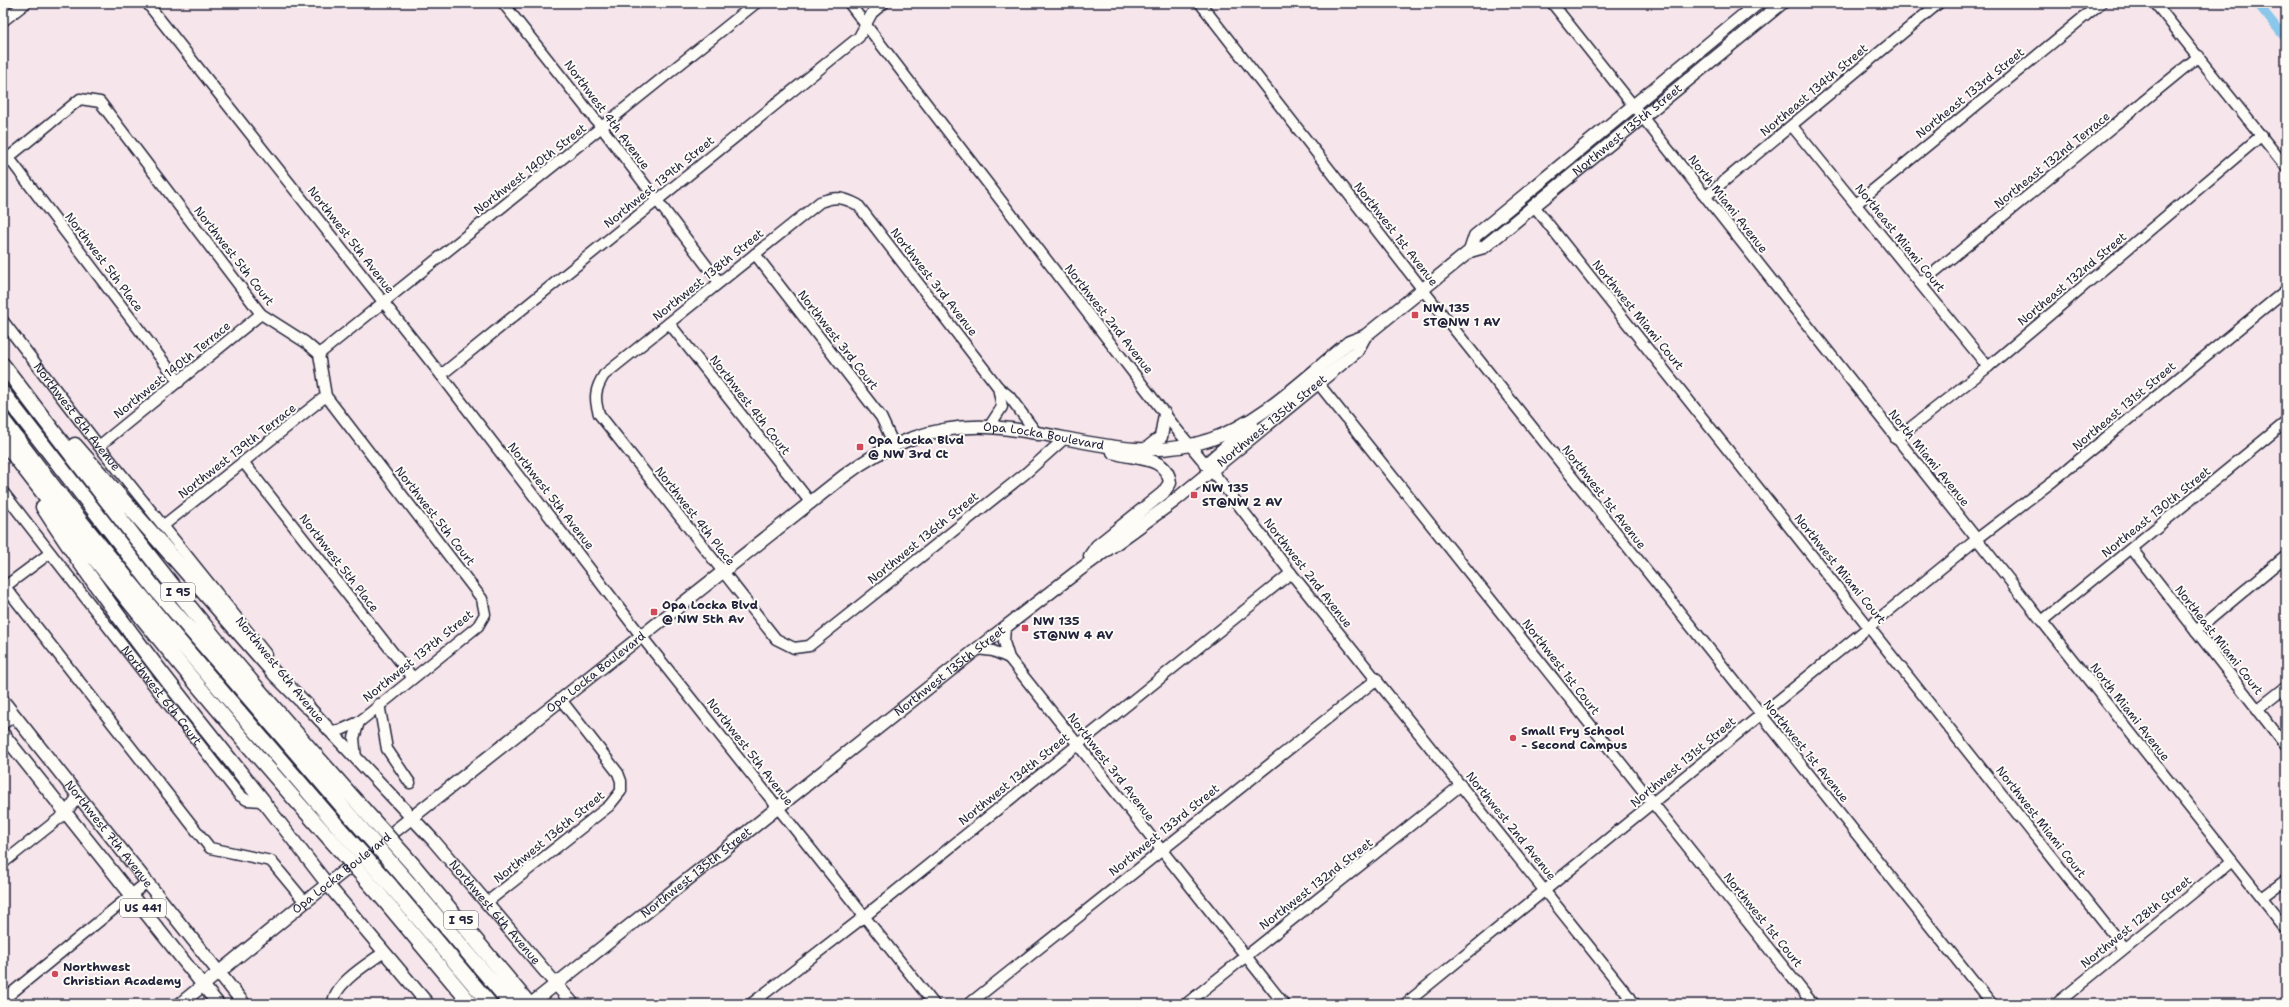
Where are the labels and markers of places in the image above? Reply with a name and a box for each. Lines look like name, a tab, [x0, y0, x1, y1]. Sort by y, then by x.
place label: NW 135 ST@NW 1 AV	[1423, 300, 1501, 330]
marker: NW 135 ST@NW 1 AV	[1410, 310, 1420, 320]
place label: Opa Locka Blvd @ NW 3rd Ct	[868, 432, 964, 462]
marker: Opa Locka Blvd @ NW 3rd Ct	[855, 442, 865, 452]
place label: NW 135 ST@NW 2 AV	[1202, 480, 1283, 510]
marker: NW 135 ST@NW 2 AV	[1189, 490, 1199, 500]
place label: Opa Locka Blvd @ NW 5th Av	[662, 597, 758, 627]
marker: Opa Locka Blvd @ NW 5th Av	[649, 607, 659, 617]
place label: NW 135 ST@NW 4 AV	[1033, 613, 1114, 643]
marker: NW 135 ST@NW 4 AV	[1020, 623, 1030, 633]
place label: Small Fry School - Second Campus	[1521, 723, 1627, 753]
marker: Small Fry School - Second Campus	[1508, 733, 1518, 743]
place label: Northwest Christian Academy	[63, 959, 181, 989]
marker: Northwest Christian Academy	[50, 969, 60, 979]

